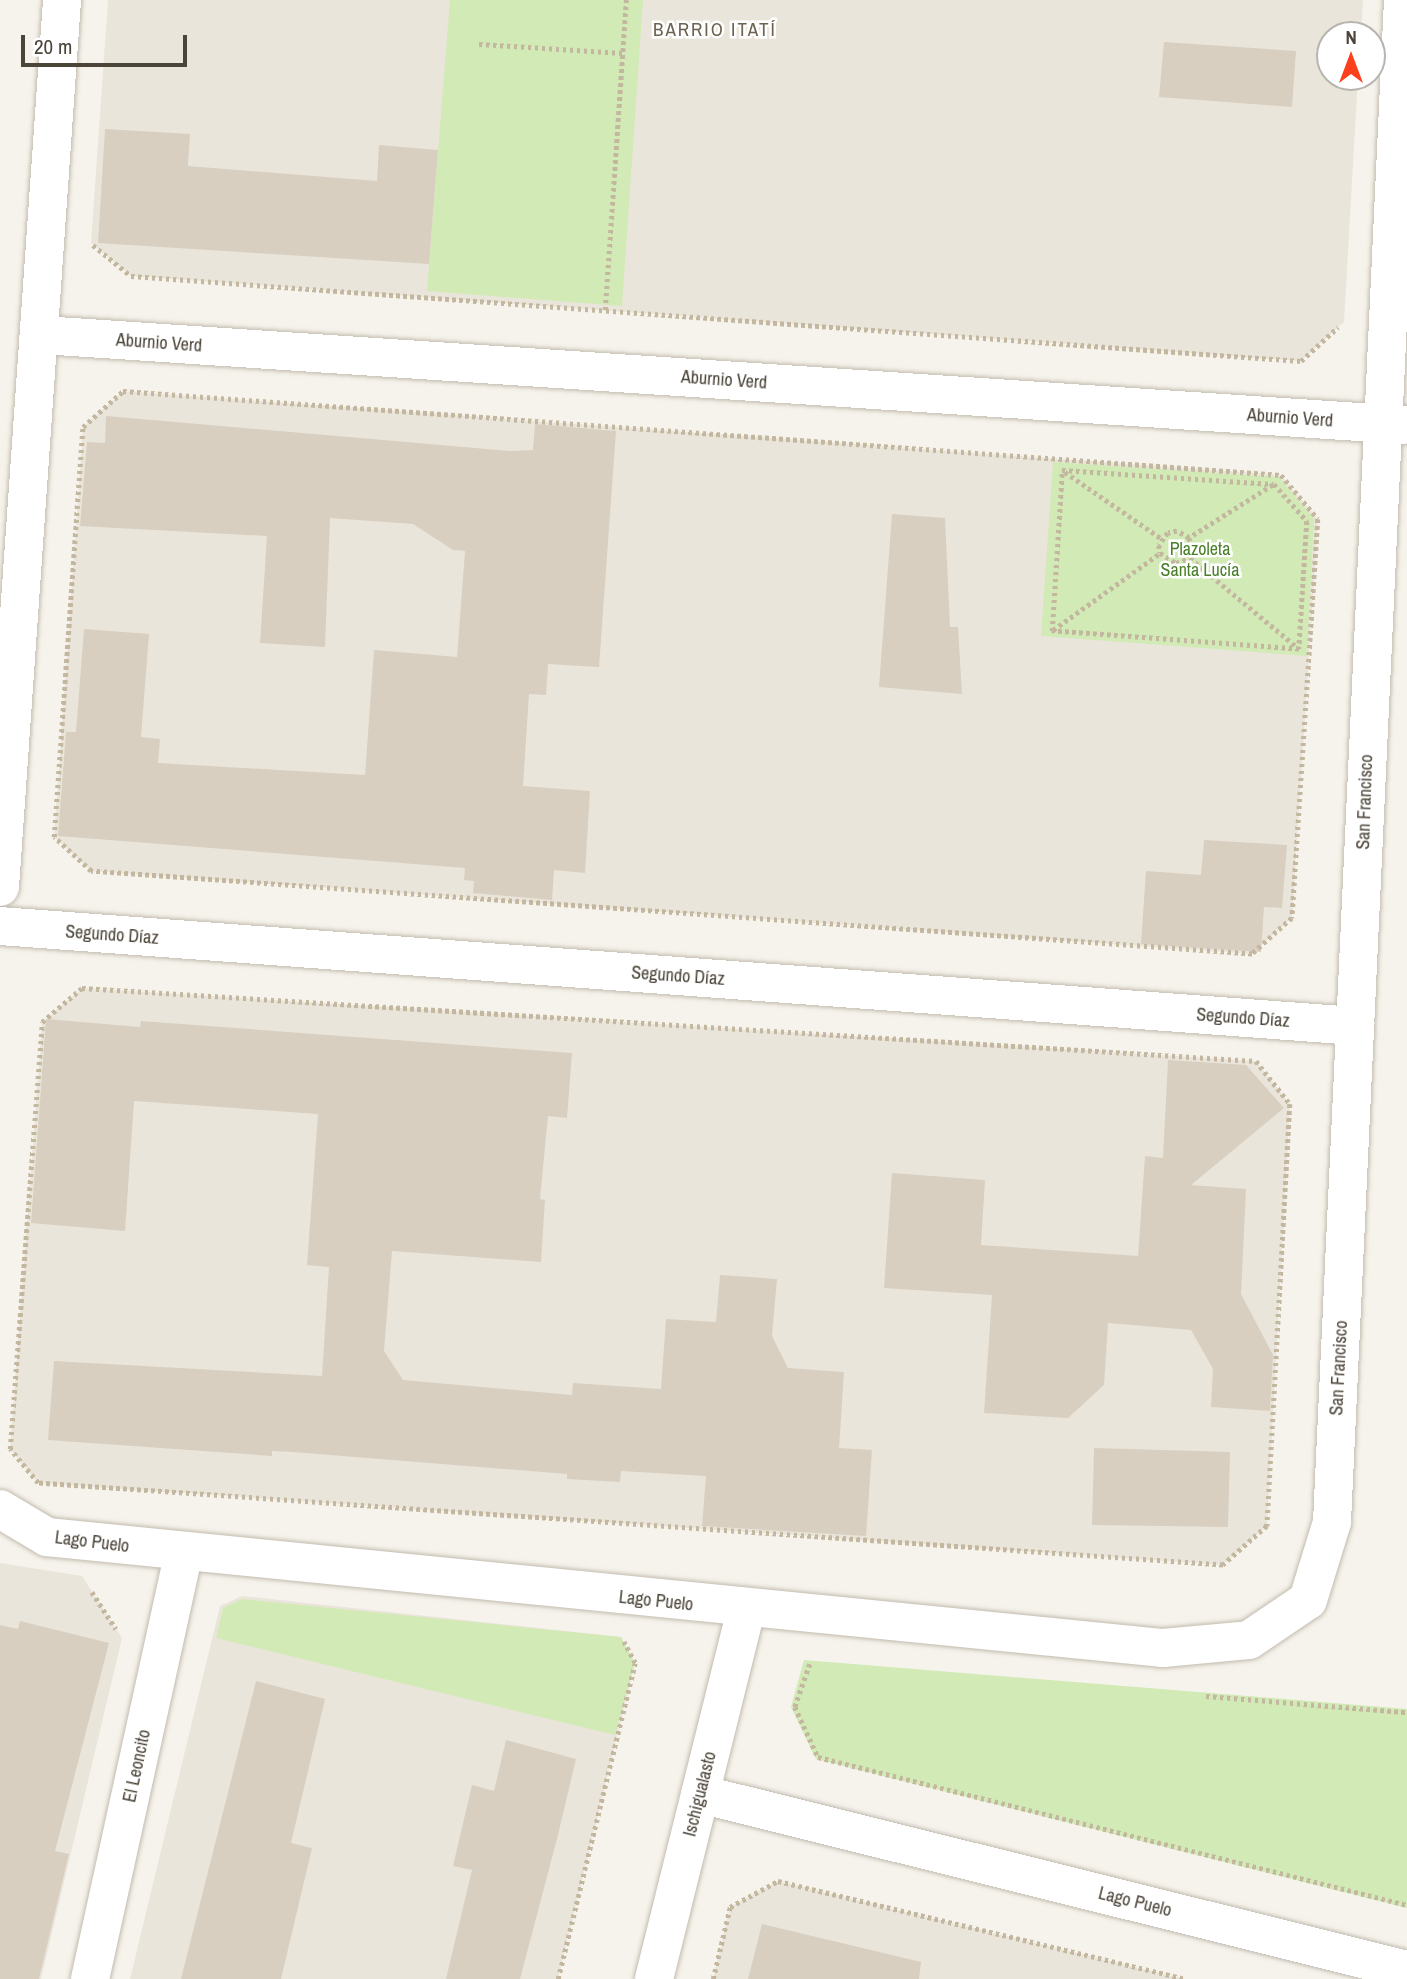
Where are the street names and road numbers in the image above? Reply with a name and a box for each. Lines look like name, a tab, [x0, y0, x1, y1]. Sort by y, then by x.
street label: Aburnio Verd	[115, 329, 203, 357]
street label: Aburnio Verd	[680, 366, 768, 394]
street label: Aburnio Verd	[1246, 404, 1334, 432]
street label: San Francisco	[1353, 754, 1377, 850]
street label: Segundo Díaz	[65, 921, 159, 949]
street label: Segundo Díaz	[631, 962, 725, 990]
street label: Segundo Díaz	[1196, 1004, 1290, 1032]
street label: San Francisco	[1326, 1320, 1352, 1416]
street label: Lago Puelo	[54, 1527, 130, 1557]
street label: Lago Puelo	[618, 1586, 694, 1616]
street label: El Leoncito	[119, 1728, 155, 1804]
street label: Ischigualasto	[679, 1749, 721, 1839]
street label: Lago Puelo	[1096, 1882, 1174, 1922]

